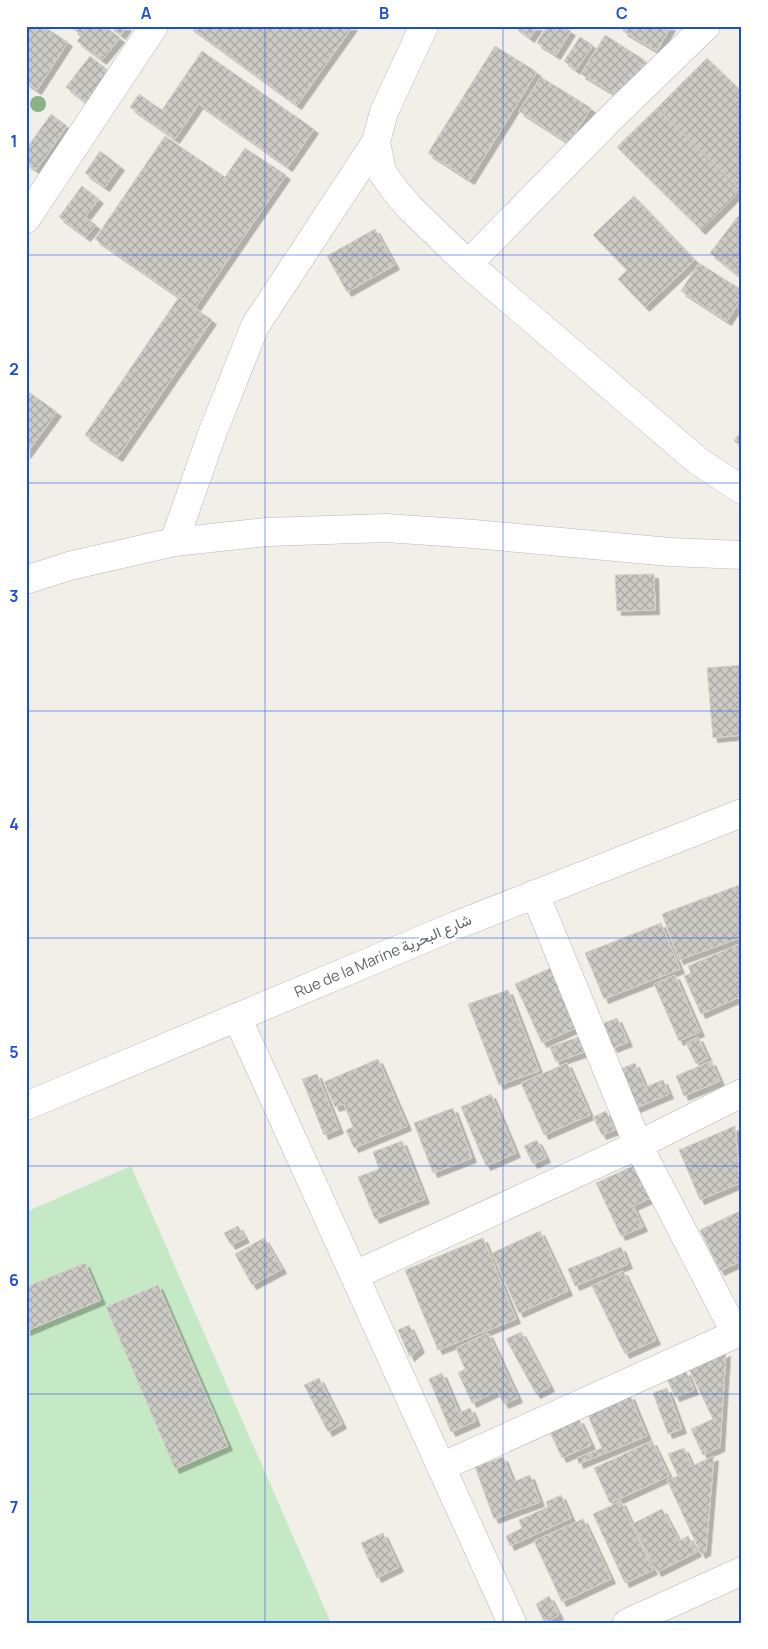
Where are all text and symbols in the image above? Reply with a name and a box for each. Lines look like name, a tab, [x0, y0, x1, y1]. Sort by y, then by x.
text: A	[141, 2, 152, 24]
text: B	[379, 2, 389, 24]
text: C	[616, 2, 628, 24]
text: 1	[10, 130, 18, 152]
text: 2	[9, 358, 19, 380]
text: 3	[9, 585, 19, 607]
text: 4	[9, 813, 19, 835]
street label: Rue de la Marine شارع البحرية	[291, 909, 475, 1003]
text: 5	[9, 1041, 19, 1063]
text: 6	[9, 1269, 19, 1291]
text: 7	[10, 1496, 18, 1518]

